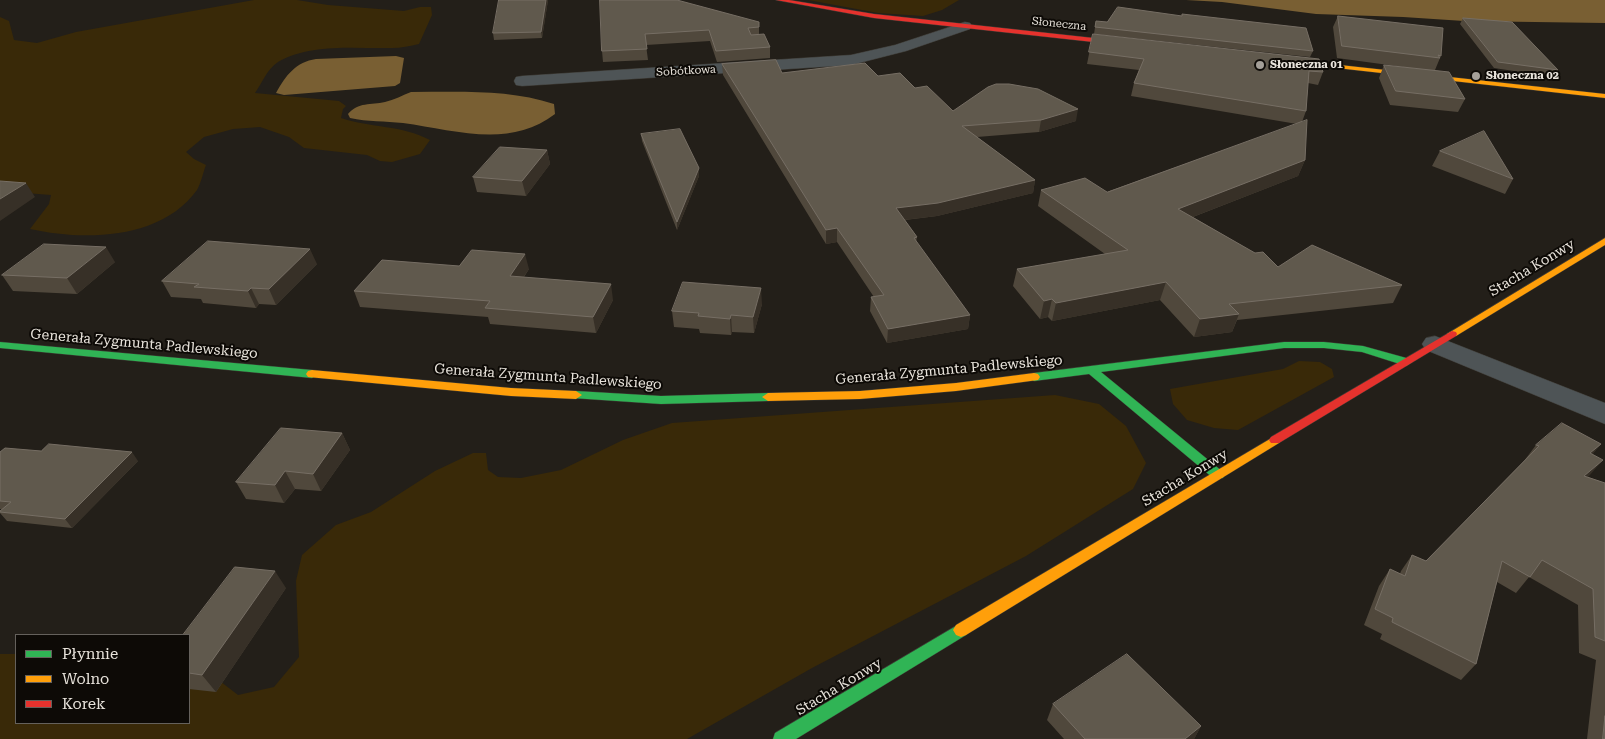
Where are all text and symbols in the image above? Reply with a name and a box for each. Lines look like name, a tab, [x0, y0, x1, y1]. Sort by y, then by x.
street label: Słoneczna	[1031, 15, 1087, 33]
place label: Słoneczna 01	[1270, 58, 1343, 72]
marker: Słoneczna 01	[1254, 59, 1266, 71]
street label: Sobótkowa	[656, 63, 716, 79]
place label: Słoneczna 02	[1486, 69, 1559, 83]
marker: Słoneczna 02	[1470, 70, 1482, 82]
street label: Stacha Konwy	[1486, 236, 1578, 300]
street label: Generała Zygmunta Padlewskiego	[30, 326, 258, 362]
street label: Generała Zygmunta Padlewskiego	[835, 352, 1063, 388]
street label: Generała Zygmunta Padlewskiego	[434, 361, 662, 393]
street label: Stacha Konwy	[1139, 446, 1231, 510]
legend	[15, 634, 190, 724]
text: Płynnie	[62, 645, 118, 663]
street label: Stacha Konwy	[793, 655, 885, 719]
text: Wolno	[62, 670, 109, 688]
text: Korek	[62, 695, 105, 713]

